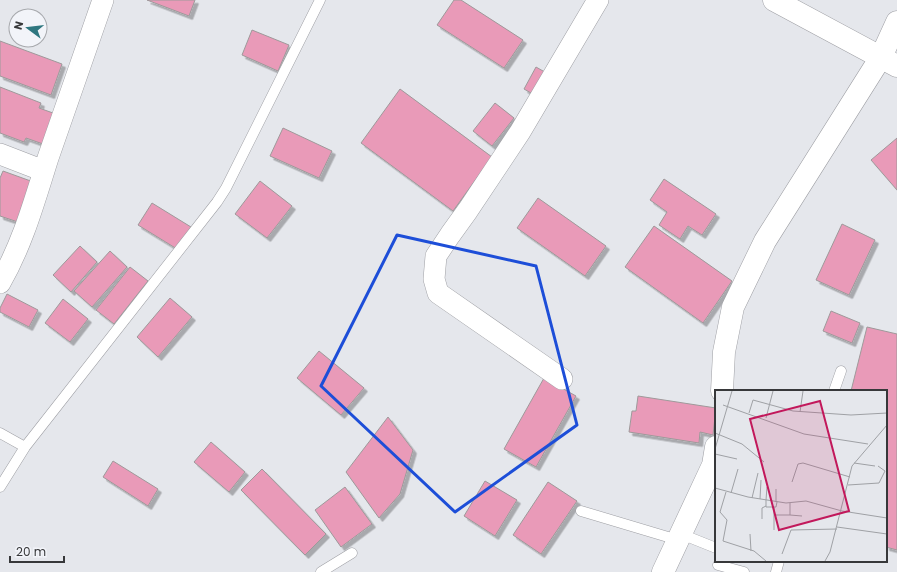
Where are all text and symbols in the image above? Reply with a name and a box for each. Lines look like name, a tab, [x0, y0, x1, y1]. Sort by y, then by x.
north arrow	[8, 8, 48, 48]
text: N	[10, 19, 27, 31]
inset map	[715, 390, 887, 562]
scale bar	[10, 538, 64, 564]
text: 20 m	[16, 543, 46, 560]

